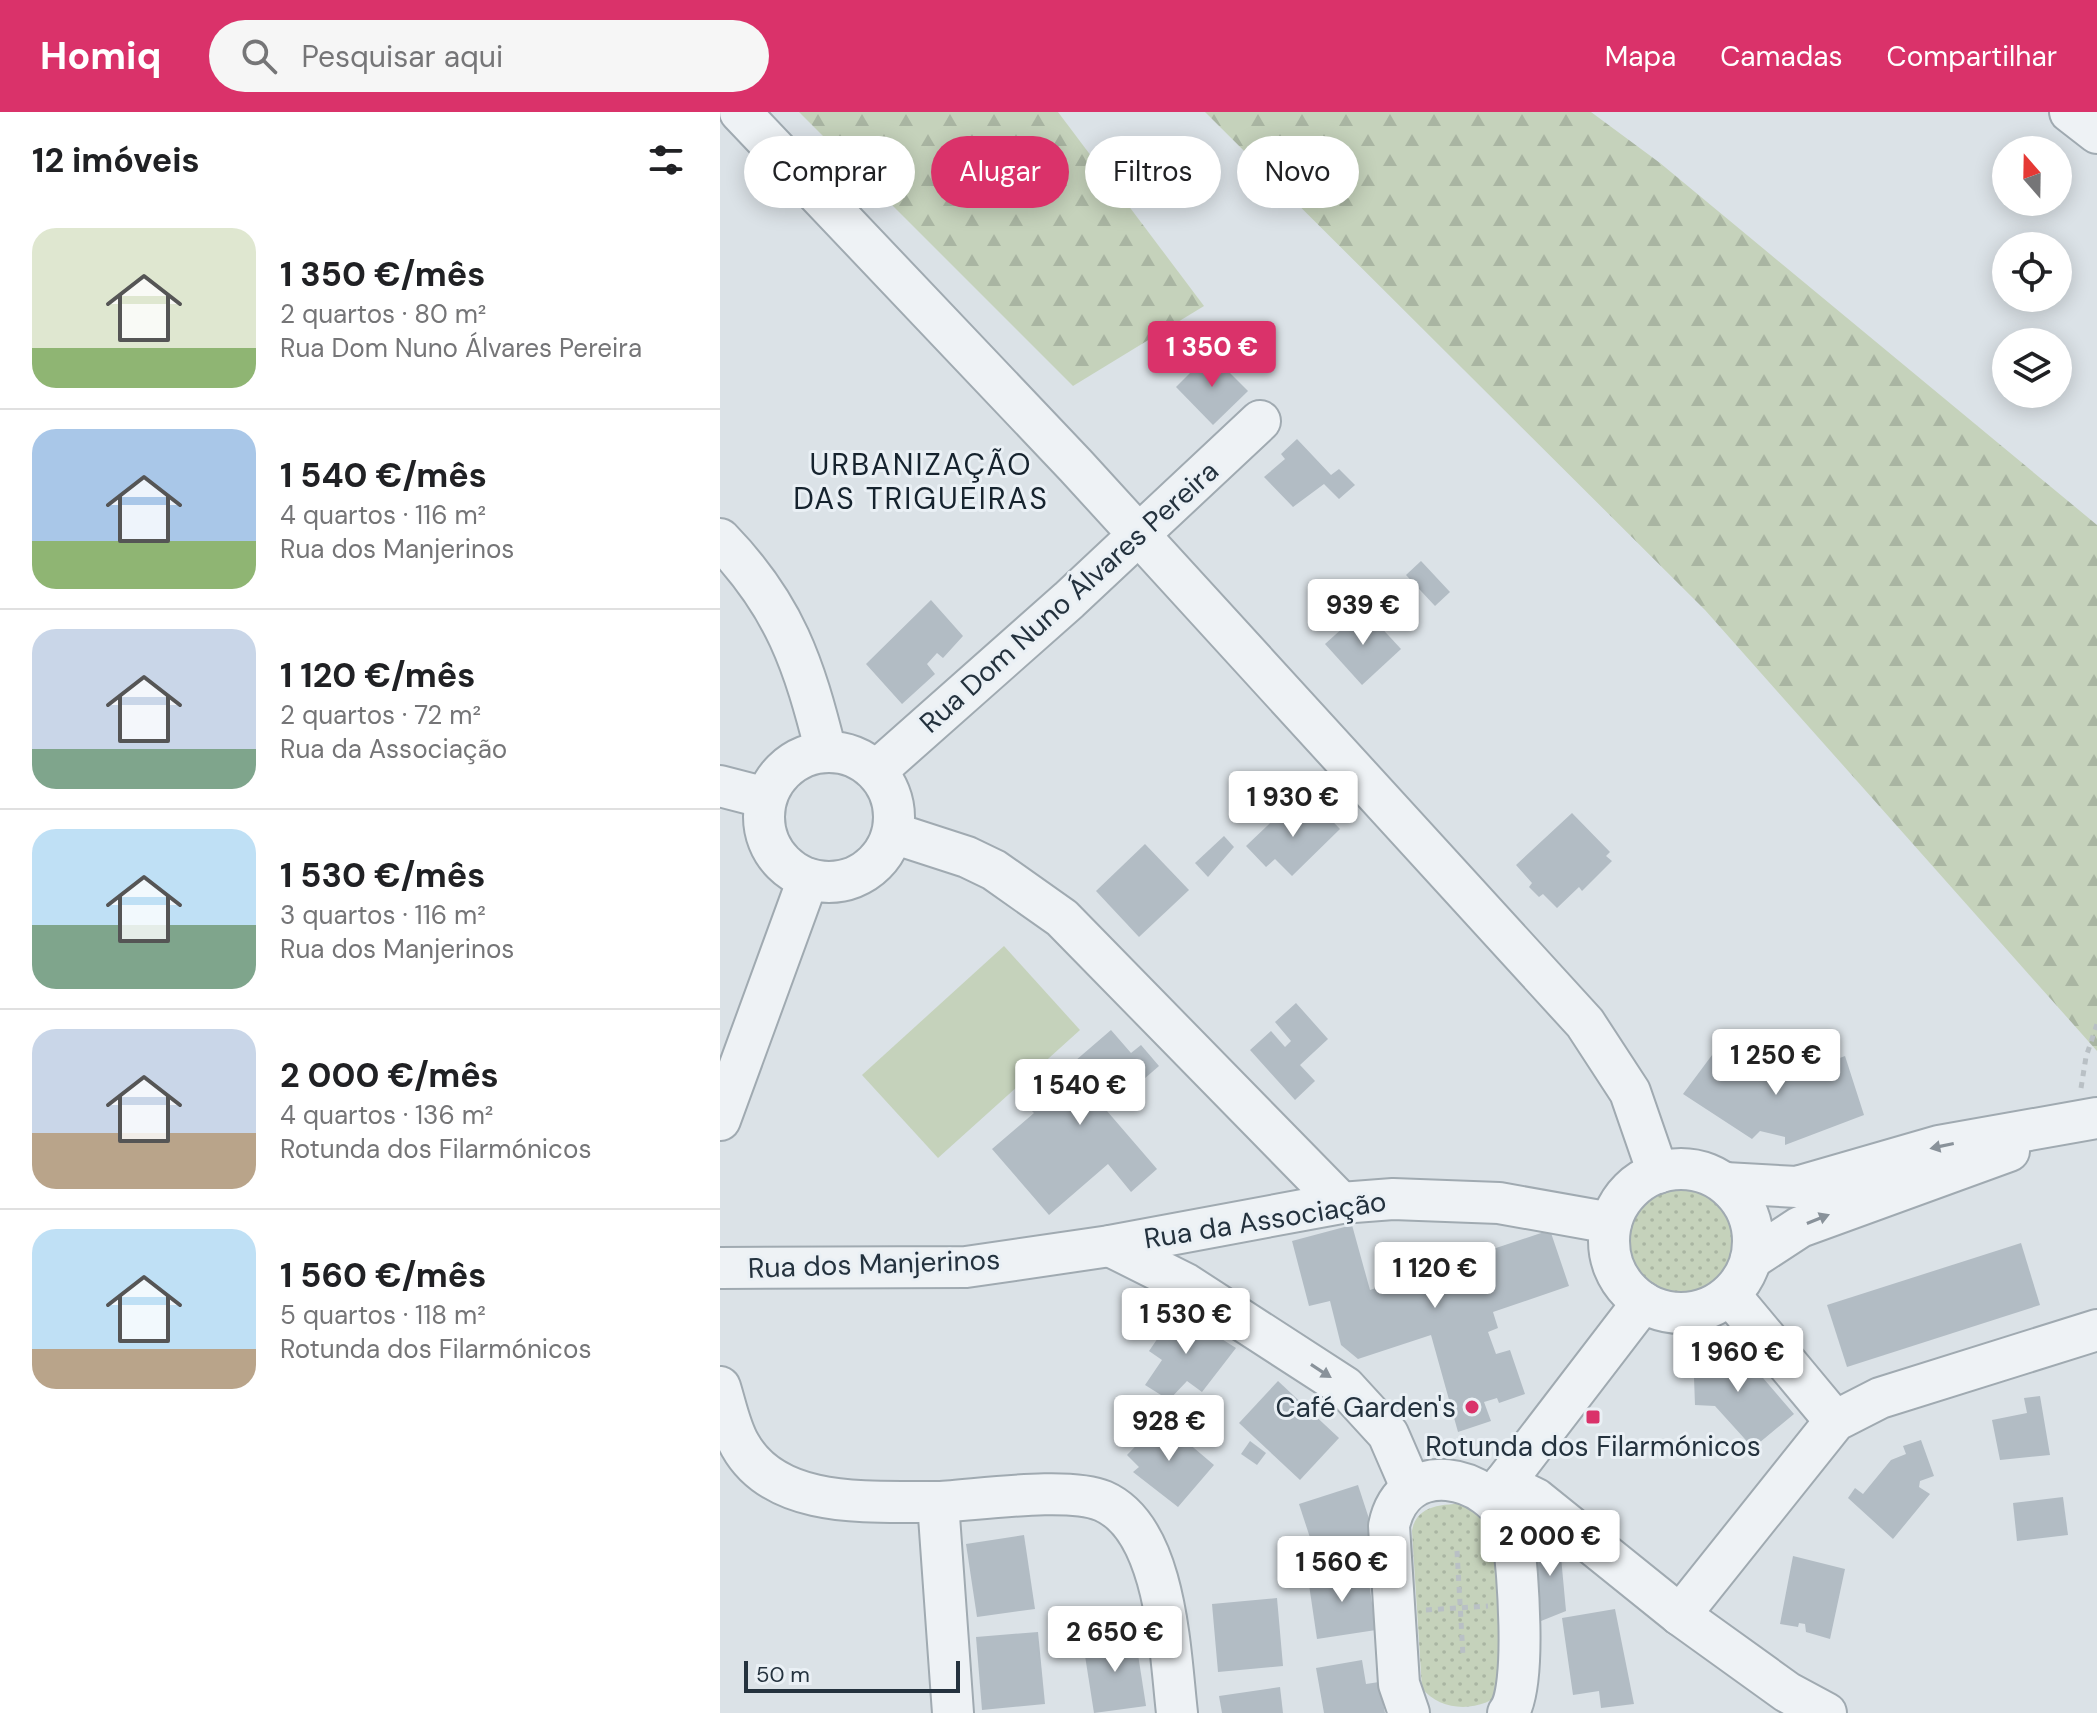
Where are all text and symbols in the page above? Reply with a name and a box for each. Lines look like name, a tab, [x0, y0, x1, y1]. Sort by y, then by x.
search box	[209, 20, 769, 92]
text: Homiq	[40, 31, 161, 81]
icon: search	[237, 34, 281, 78]
text: Pesquisar aqui	[301, 37, 503, 76]
text: Mapa	[1605, 38, 1676, 75]
text: Camadas	[1720, 38, 1843, 75]
text: Compartilhar	[1887, 38, 2057, 75]
chip: Comprar	[744, 136, 915, 208]
chip: Alugar	[931, 136, 1069, 208]
chip: Filtros	[1085, 136, 1221, 208]
chip: Novo	[1237, 136, 1359, 208]
north arrow	[1992, 136, 2072, 216]
map controls	[1992, 136, 2072, 408]
text: 12 imóveis	[32, 138, 200, 183]
icon: filters	[644, 138, 688, 182]
button: locate	[1992, 232, 2072, 312]
text: 1 350 €/mês	[280, 252, 485, 297]
icon: home	[96, 260, 192, 356]
text: 2 quartos · 80 m²	[280, 297, 486, 331]
pin: 1 350 €	[1138, 321, 1286, 389]
button: layers	[1992, 328, 2072, 408]
text: 1 350 €	[1166, 330, 1258, 364]
text: Rua Dom Nuno Álvares Pereira	[280, 331, 642, 365]
district label: URBANIZAÇÃO DAS TRIGUEIRAS	[793, 445, 1049, 518]
text: 1 540 €/mês	[280, 453, 487, 498]
street label: Rua Dom Nuno Álvares Pereira	[912, 453, 1226, 741]
icon: home	[96, 461, 192, 557]
text: 4 quartos · 116 m²	[280, 498, 486, 532]
text: Rua dos Manjerinos	[280, 532, 514, 566]
pin: 939 €	[1307, 579, 1419, 647]
text: 939 €	[1326, 588, 1400, 622]
text: 1 120 €/mês	[280, 653, 475, 698]
icon: home	[96, 661, 192, 757]
text: 2 quartos · 72 m²	[280, 698, 481, 732]
text: Rua da Associação	[280, 732, 507, 766]
pin: 1 930 €	[1219, 771, 1367, 839]
text: 1 930 €	[1247, 780, 1339, 814]
text: 1 530 €/mês	[280, 853, 485, 898]
icon: home	[96, 861, 192, 957]
text: 3 quartos · 116 m²	[280, 898, 486, 932]
text: Rua dos Manjerinos	[280, 932, 514, 966]
pin: 1 250 €	[1702, 1029, 1850, 1097]
text: 1 250 €	[1730, 1038, 1822, 1072]
text: 2 000 €/mês	[280, 1053, 499, 1098]
pin: 1 540 €	[1006, 1059, 1154, 1127]
icon: home	[96, 1061, 192, 1157]
text: 1 540 €	[1033, 1068, 1127, 1102]
text: 4 quartos · 136 m²	[280, 1098, 493, 1132]
text: Rotunda dos Filarmónicos	[280, 1132, 591, 1166]
one-way arrow	[1930, 1140, 1955, 1153]
street label: Rua da Associação	[1141, 1183, 1389, 1257]
one-way arrow	[1806, 1213, 1830, 1226]
street label: Rua dos Manjerinos	[747, 1241, 1001, 1287]
pin: 1 120 €	[1361, 1242, 1509, 1310]
text: 1 120 €	[1393, 1251, 1477, 1285]
text: 1 560 €/mês	[280, 1253, 486, 1298]
icon: home	[96, 1261, 192, 1357]
pin: 1 530 €	[1112, 1288, 1260, 1356]
text: 1 530 €	[1140, 1297, 1232, 1331]
text: 5 quartos · 118 m²	[280, 1298, 486, 1332]
pin: 1 960 €	[1664, 1326, 1812, 1394]
text: Rotunda dos Filarmónicos	[280, 1332, 591, 1366]
text: 1 960 €	[1691, 1335, 1785, 1369]
one-way arrow	[1310, 1364, 1332, 1378]
place label: Café Garden's	[1275, 1389, 1456, 1426]
pin: 928 €	[1113, 1395, 1225, 1463]
marker: Café Garden's	[1463, 1398, 1481, 1416]
text: 928 €	[1132, 1404, 1206, 1438]
marker: Rotunda dos Filarmónicos	[1584, 1408, 1602, 1426]
place label: Rotunda dos Filarmónicos	[1425, 1428, 1761, 1465]
pin: 2 000 €	[1476, 1510, 1624, 1578]
text: 2 000 €	[1499, 1519, 1601, 1553]
pin: 1 560 €	[1268, 1536, 1416, 1604]
text: 1 560 €	[1295, 1545, 1389, 1579]
pin: 2 650 €	[1041, 1606, 1189, 1674]
text: 2 650 €	[1066, 1615, 1164, 1649]
scale bar	[744, 1657, 960, 1693]
text: 50 m	[756, 1660, 810, 1689]

